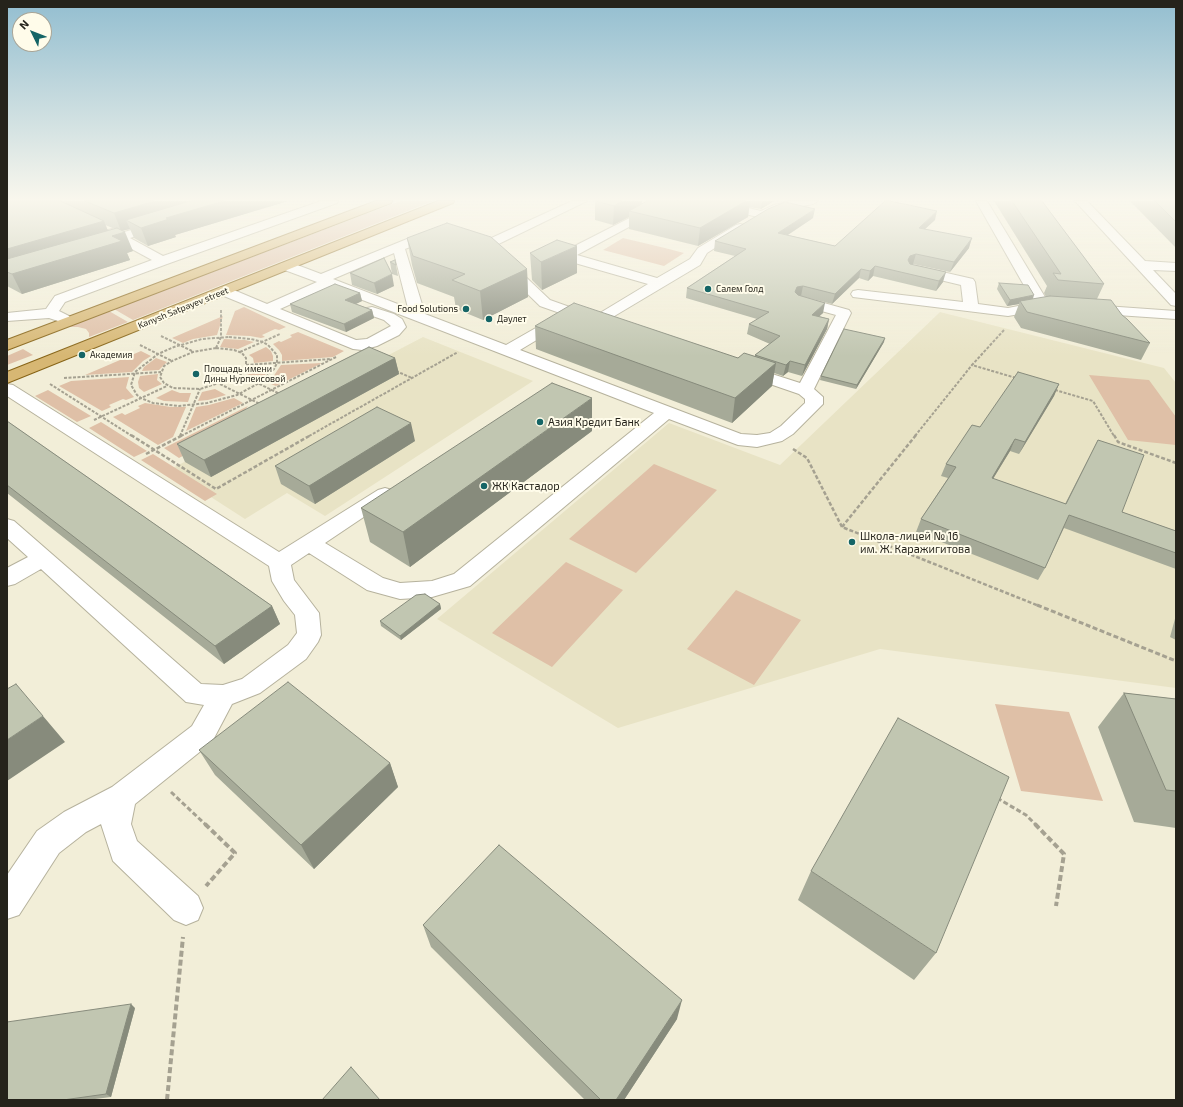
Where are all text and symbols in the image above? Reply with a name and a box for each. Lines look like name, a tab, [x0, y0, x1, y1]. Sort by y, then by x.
north arrow	[12, 12, 52, 52]
text: N	[16, 17, 31, 32]
marker: Салем Голд	[703, 284, 713, 294]
place label: Салем Голд	[716, 284, 763, 294]
street label: Kanysh Satpayev street	[136, 285, 230, 331]
place label: Food Solutions	[397, 304, 458, 314]
marker: Food Solutions	[461, 304, 471, 314]
marker: Дәулет	[484, 314, 494, 324]
place label: Дәулет	[497, 314, 527, 324]
marker: Академия	[77, 350, 87, 360]
place label: Академия	[90, 350, 132, 360]
place label: Площадь имени Дины Нурпеисовой	[204, 364, 286, 385]
marker: Площадь имени Дины Нурпеисовой	[191, 369, 201, 379]
place label: Азия Кредит Банк	[548, 415, 640, 429]
marker: Азия Кредит Банк	[535, 417, 545, 427]
place label: ЖК Кастадор	[492, 479, 560, 493]
marker: ЖК Кастадор	[479, 481, 489, 491]
place label: Школа-лицей № 16 им. Ж. Каражигитова	[860, 529, 970, 555]
marker: Школа-лицей № 16 им. Ж. Каражигитова	[847, 537, 857, 547]

